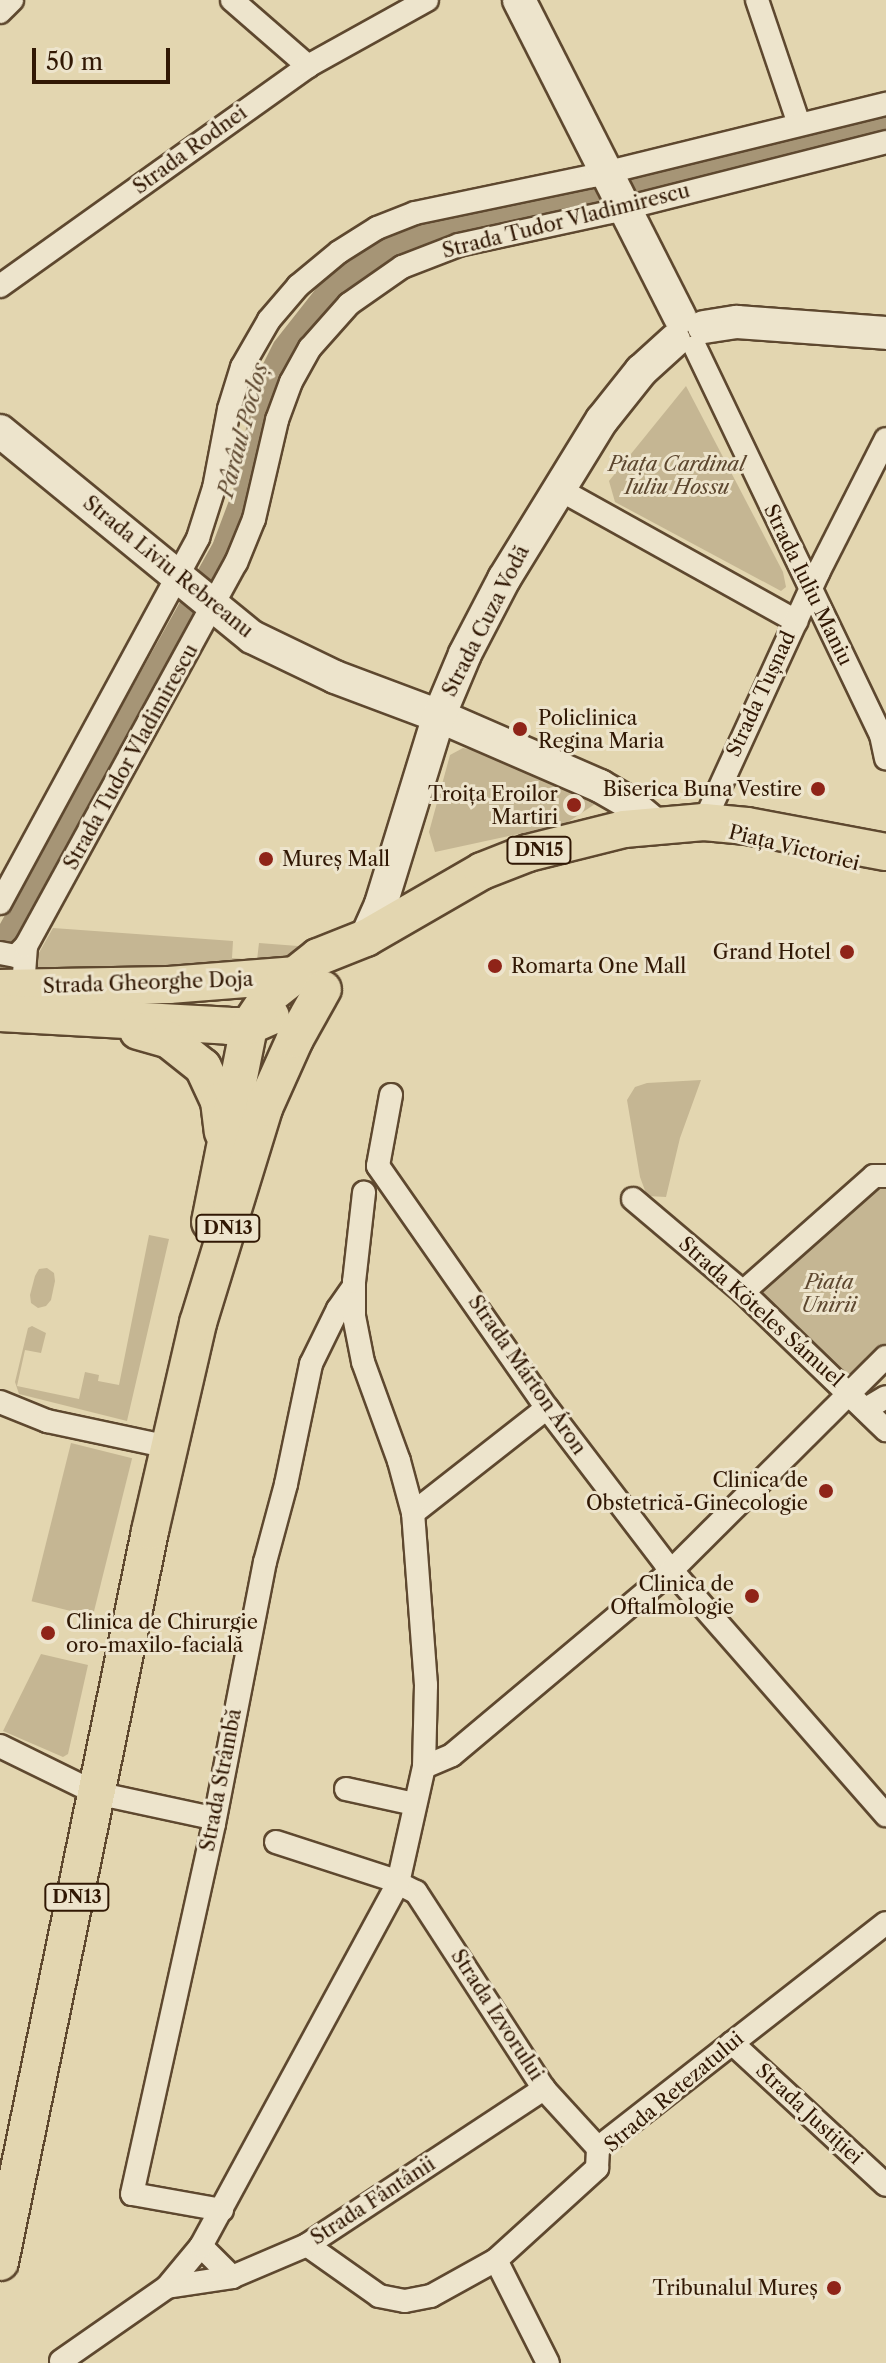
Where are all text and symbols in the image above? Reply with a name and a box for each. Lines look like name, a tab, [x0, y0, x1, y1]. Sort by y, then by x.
scale bar	[36, 32, 174, 82]
text: 50 m	[46, 47, 103, 76]
street label: Strada Rodnei	[128, 101, 252, 199]
street label: Strada Tudor Vladimirescu	[439, 178, 693, 264]
water label: Pârâul Pocloș	[212, 360, 274, 500]
park label: Piața Cardinal Iuliu Hossu	[608, 453, 746, 500]
street label: Strada Liviu Rebreanu	[78, 491, 258, 643]
street label: Strada Iuliu Maniu	[758, 500, 858, 670]
street label: Strada Cuza Vodă	[437, 541, 535, 701]
street label: Strada Tușnad	[721, 627, 801, 761]
street label: Strada Tudor Vladimirescu	[58, 639, 204, 875]
place label: Policlinica Regina Maria	[538, 706, 664, 753]
marker: Policlinica Regina Maria	[509, 718, 531, 740]
place label: Biserica Buna Vestire	[602, 777, 802, 801]
marker: Biserica Buna Vestire	[809, 780, 827, 798]
place label: Troița Eroilor Martiri	[428, 782, 558, 829]
marker: Troița Eroilor Martiri	[565, 796, 583, 814]
street label: Piața Victoriei	[726, 820, 862, 876]
road number: DN15	[505, 836, 573, 864]
place label: Mureș Mall	[282, 847, 390, 871]
marker: Mureș Mall	[257, 850, 275, 868]
place label: Grand Hotel	[713, 940, 831, 964]
marker: Grand Hotel	[838, 943, 856, 961]
place label: Romarta One Mall	[511, 954, 686, 978]
marker: Romarta One Mall	[486, 957, 504, 975]
street label: Strada Gheorghe Doja	[42, 967, 254, 999]
road number: DN13	[194, 1214, 262, 1242]
street label: Strada Köteles Sámuel	[674, 1232, 848, 1392]
park label: Piața Unirii	[801, 1270, 857, 1317]
street label: Strada Márton Áron	[463, 1290, 591, 1460]
place label: Clinica de Obstetrică-Ginecologie	[586, 1468, 808, 1515]
marker: Clinica de Obstetrică-Ginecologie	[815, 1480, 837, 1502]
place label: Clinica de Oftalmologie	[610, 1572, 734, 1619]
marker: Clinica de Oftalmologie	[741, 1585, 763, 1607]
place label: Clinica de Chirurgie oro-maxilo-facială	[66, 1610, 258, 1657]
marker: Clinica de Chirurgie oro-maxilo-facială	[37, 1622, 59, 1644]
street label: Strada Strâmbă	[195, 1706, 247, 1854]
road number: DN13	[43, 1883, 111, 1911]
street label: Strada Izvorului	[446, 1945, 548, 2085]
street label: Strada Retezatului	[599, 2027, 749, 2157]
street label: Strada Justiției	[751, 2058, 867, 2170]
street label: Strada Fântânii	[306, 2152, 440, 2250]
place label: Tribunalul Mureș	[652, 2276, 818, 2300]
marker: Tribunalul Mureș	[825, 2279, 843, 2297]

